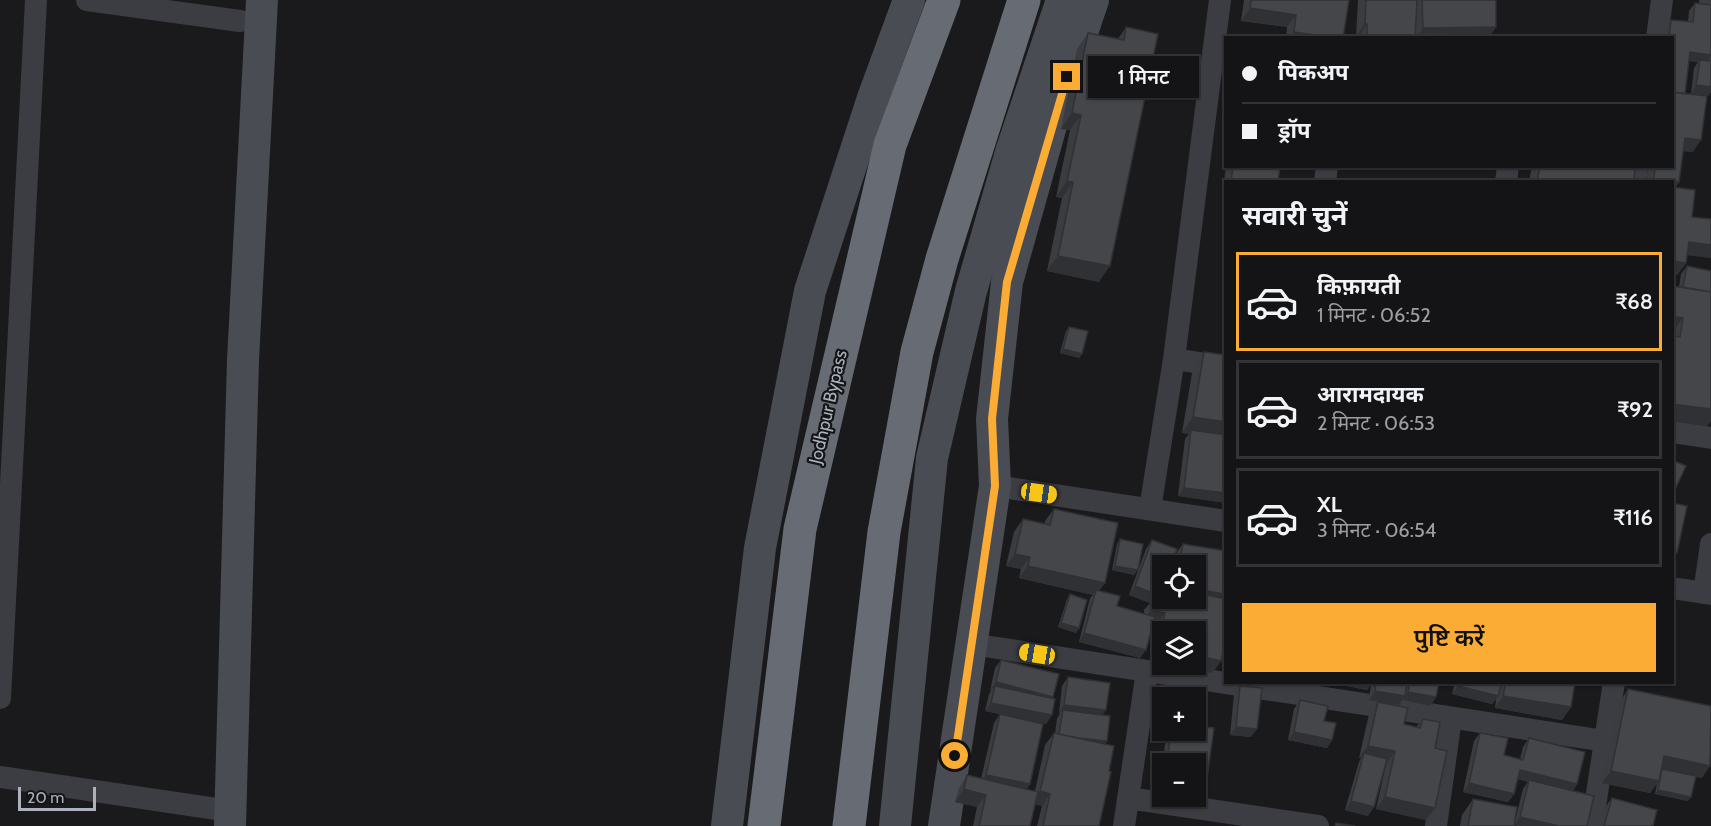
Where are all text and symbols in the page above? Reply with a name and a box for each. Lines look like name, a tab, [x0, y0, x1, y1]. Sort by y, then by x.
callout: 1 मिनट	[1088, 56, 1199, 98]
text: पिकअप	[1278, 59, 1349, 86]
route end	[1053, 63, 1080, 90]
text: 1 मिनट	[1117, 65, 1170, 89]
text: ड्रॉप	[1278, 117, 1311, 144]
text: सवारी चुनें	[1242, 199, 1347, 232]
text: किफ़ायती	[1317, 273, 1401, 300]
icon: car	[1245, 275, 1299, 329]
text: ₹68	[1615, 288, 1653, 315]
text: 1 मिनट · 06:52	[1317, 303, 1431, 327]
street label: Jodhpur Bypass	[804, 348, 852, 467]
text: आरामदायक	[1317, 381, 1424, 408]
icon: car	[1245, 383, 1299, 437]
text: ₹92	[1617, 396, 1653, 423]
text: 2 मिनट · 06:53	[1317, 411, 1435, 435]
car	[1020, 482, 1058, 504]
icon: car	[1245, 491, 1299, 545]
text: XL	[1317, 491, 1342, 518]
text: ₹116	[1613, 504, 1653, 531]
text: 3 मिनट · 06:54	[1317, 518, 1436, 542]
map controls	[1152, 555, 1206, 807]
button: locate	[1152, 555, 1206, 609]
button: पुष्टि करें	[1242, 603, 1656, 672]
button: layers	[1152, 621, 1206, 675]
car	[1018, 642, 1056, 666]
button: +	[1152, 687, 1206, 741]
route start	[941, 742, 968, 769]
button: −	[1152, 753, 1206, 807]
scale bar	[18, 784, 96, 812]
text: 20 m	[27, 788, 64, 807]

